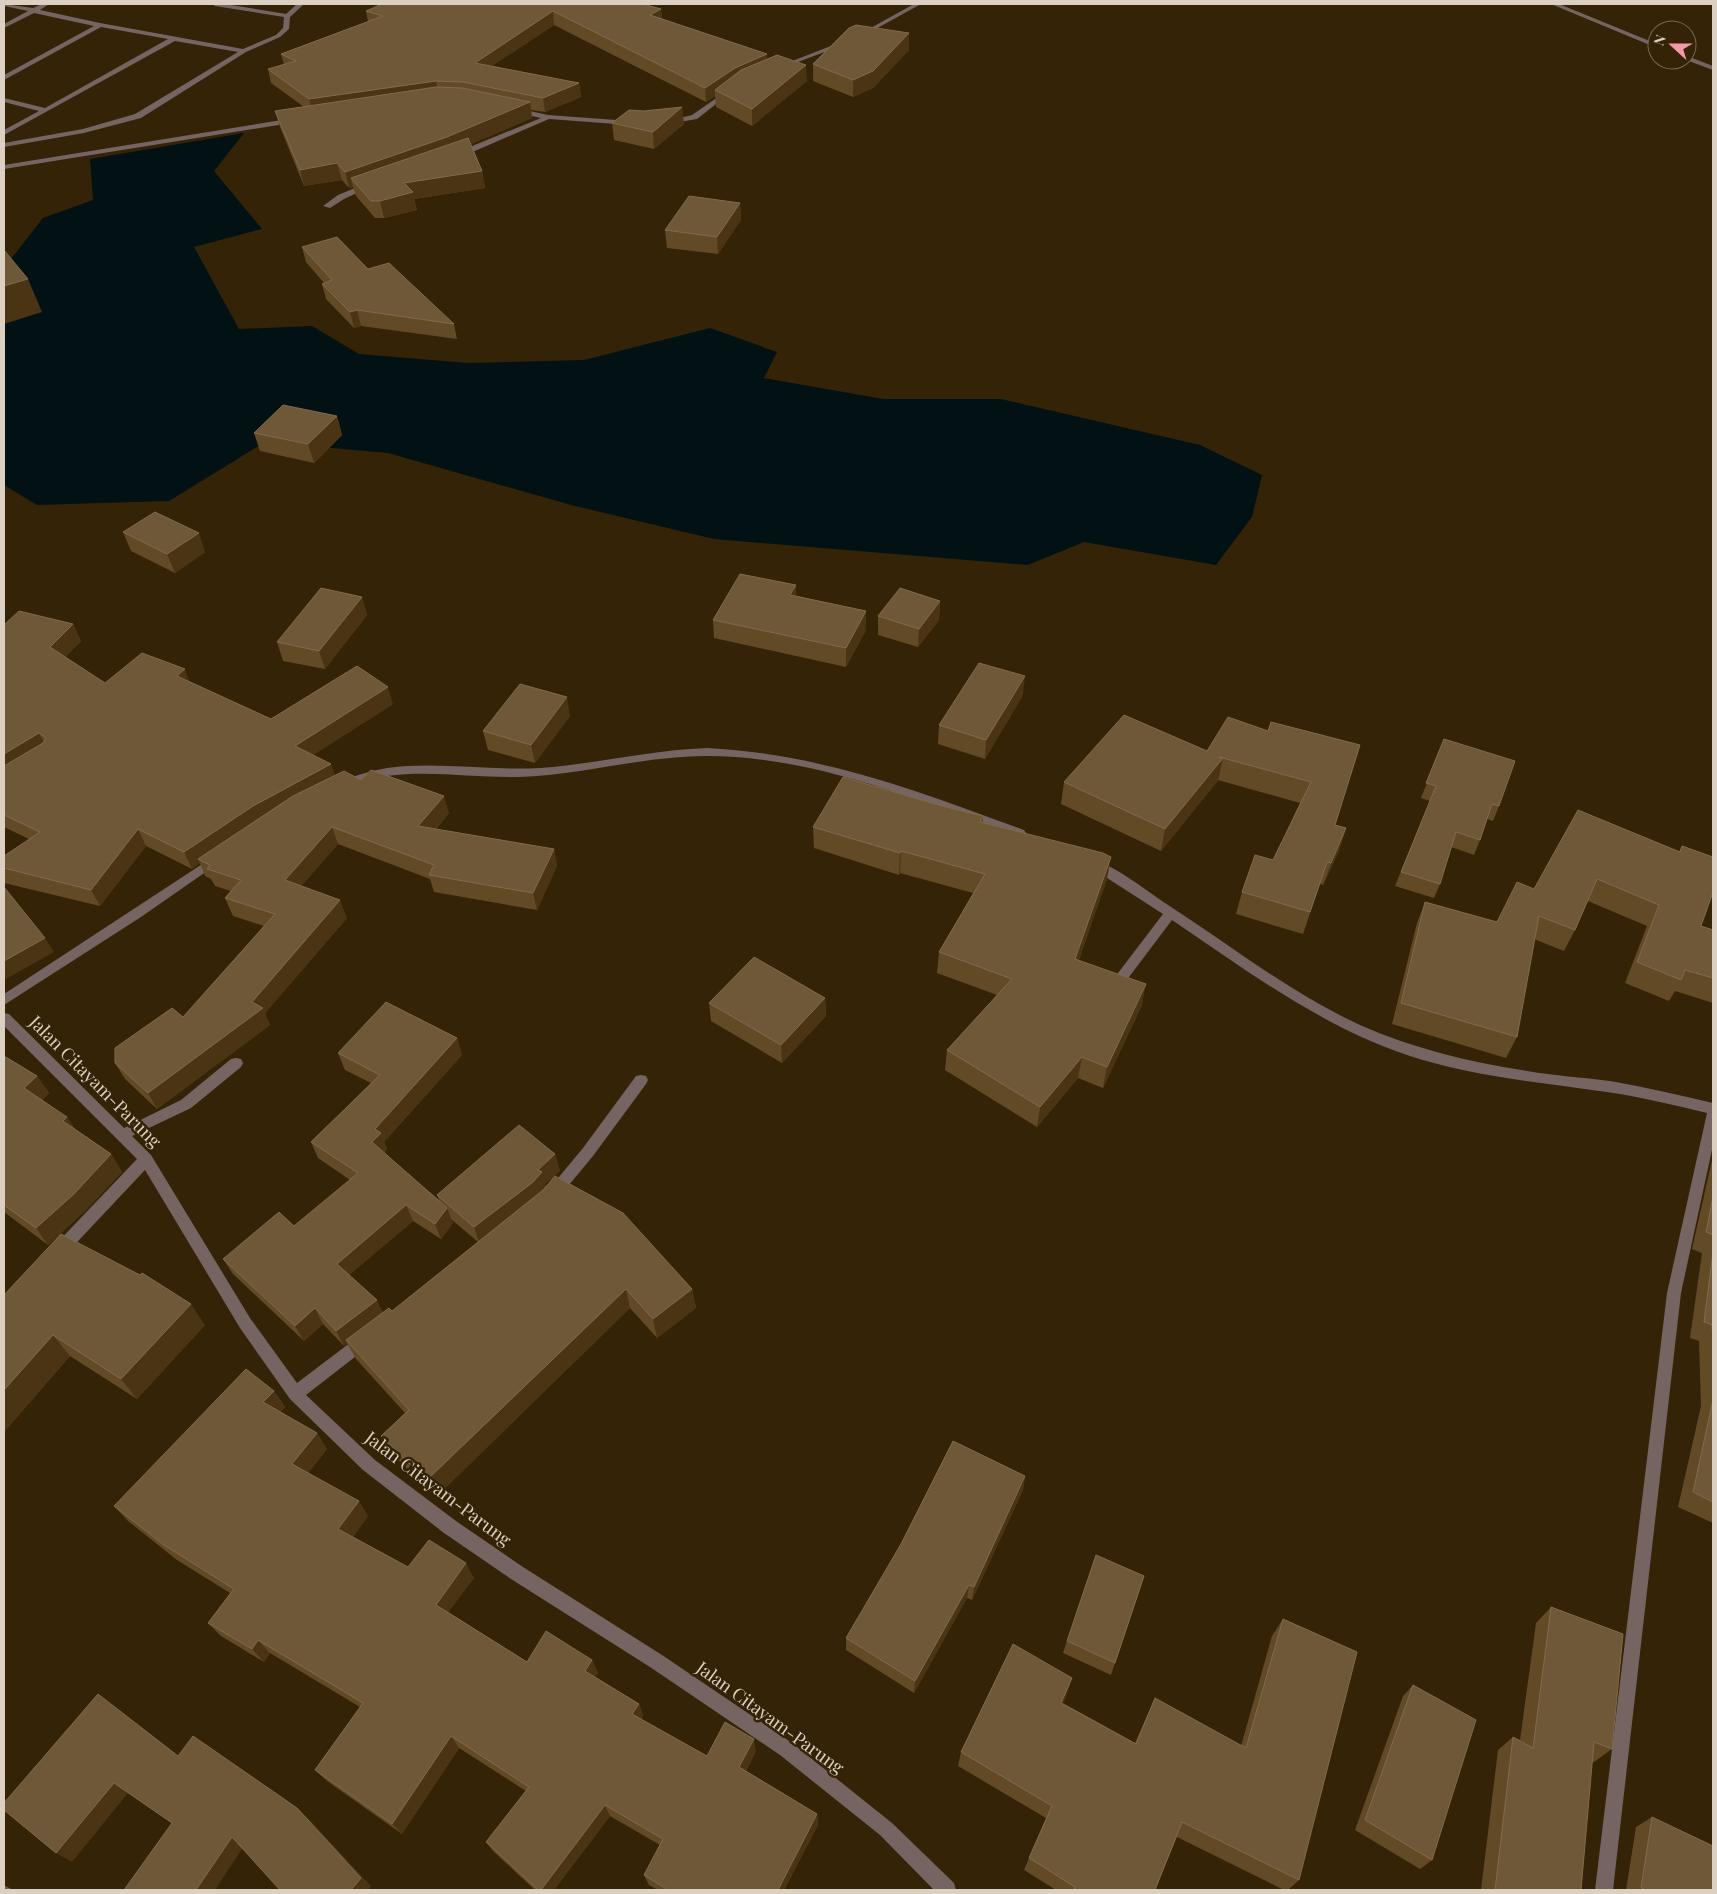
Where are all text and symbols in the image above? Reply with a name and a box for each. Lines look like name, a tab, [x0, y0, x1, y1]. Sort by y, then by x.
north arrow	[1647, 20, 1697, 70]
text: N	[1649, 32, 1670, 48]
street label: Jalan Citayam-Parung	[24, 1009, 167, 1153]
street label: Jalan Citayam-Parung	[360, 1425, 517, 1551]
street label: Jalan Citayam-Parung	[691, 1655, 850, 1779]

